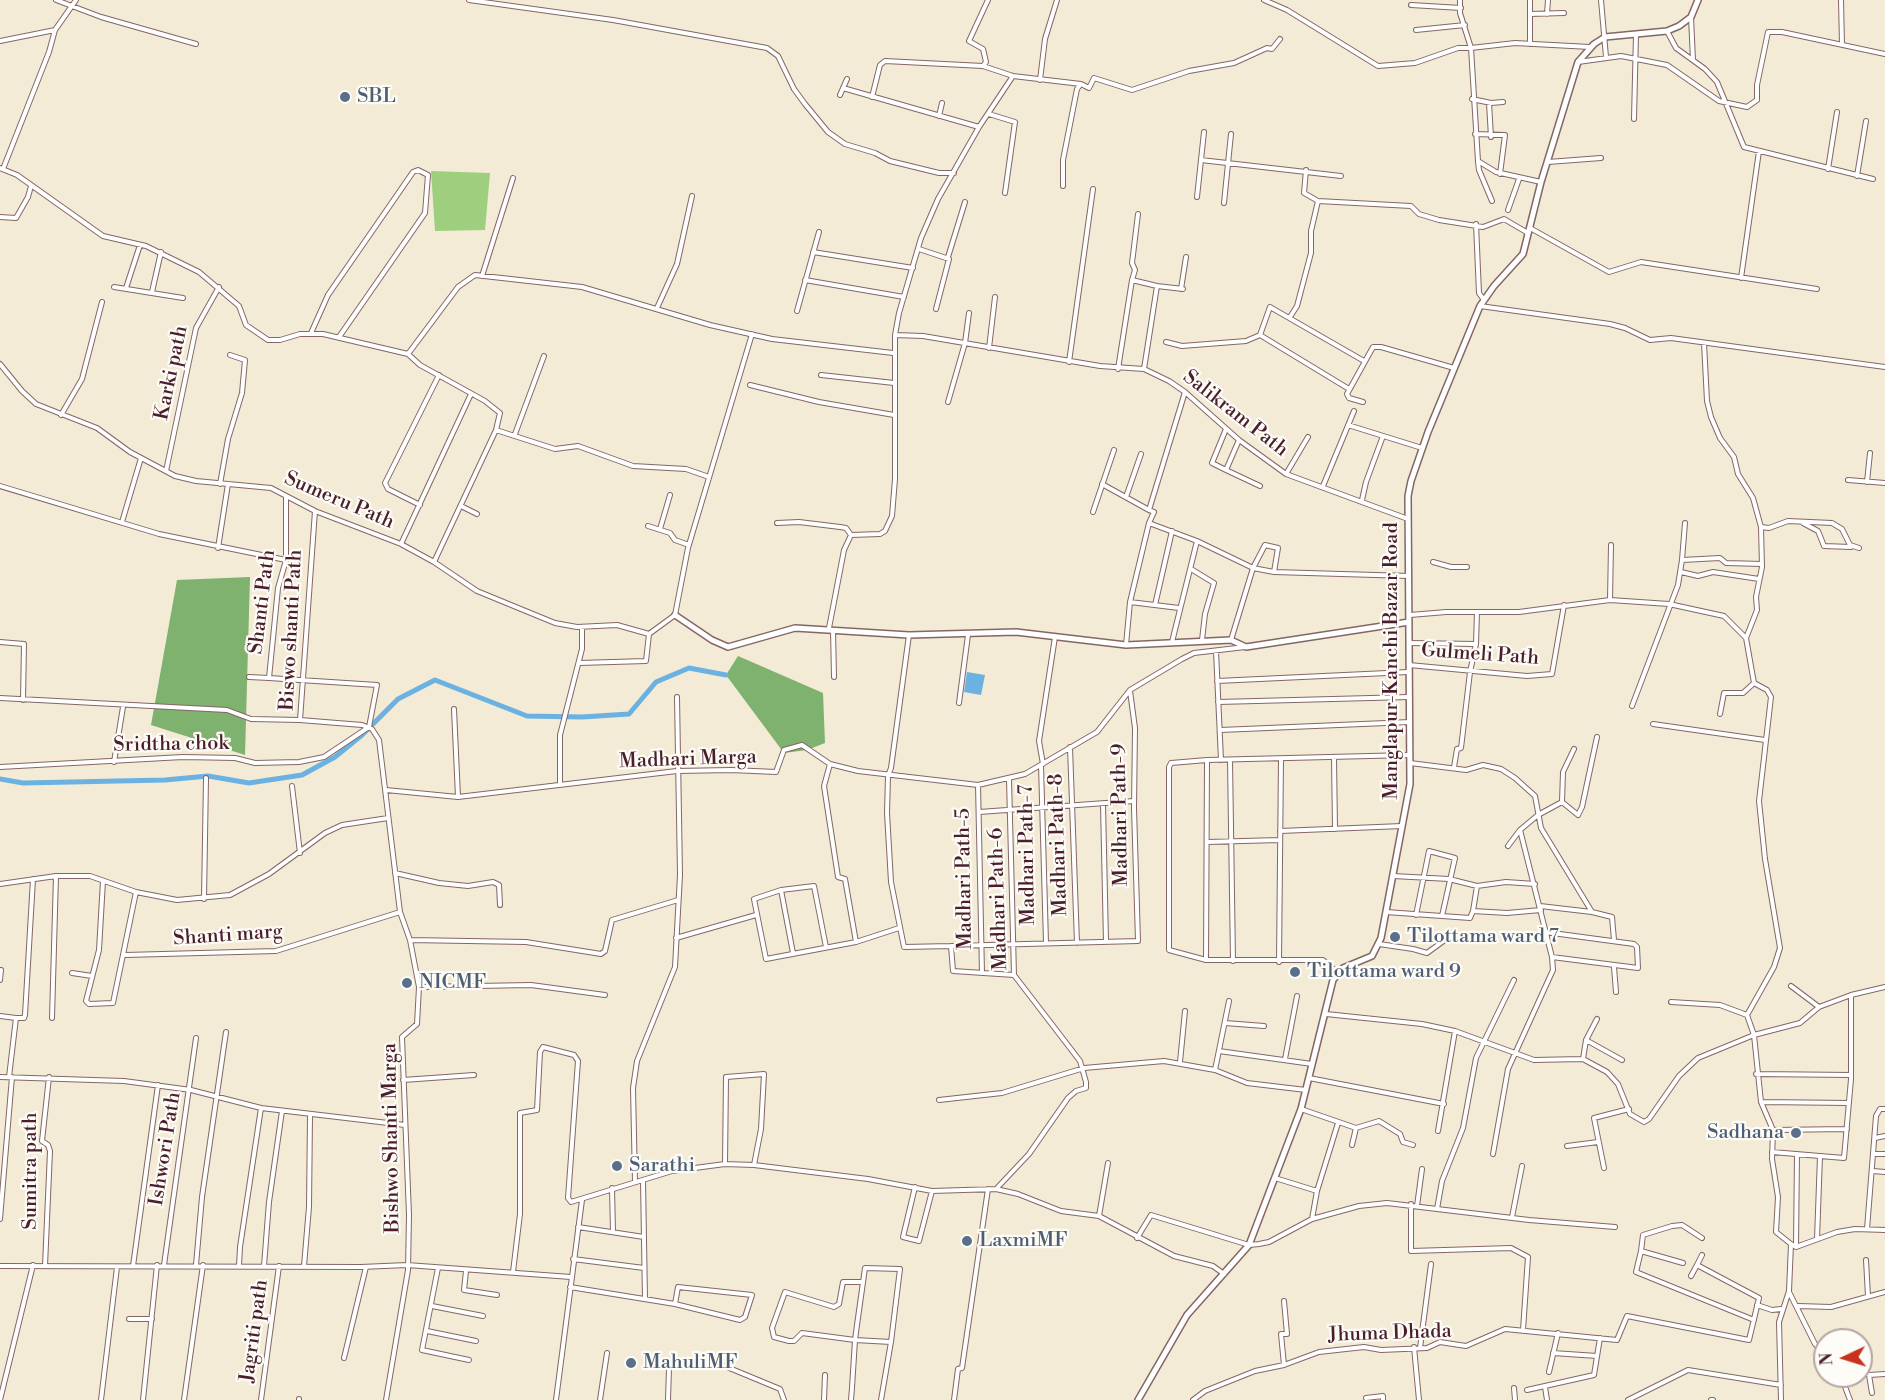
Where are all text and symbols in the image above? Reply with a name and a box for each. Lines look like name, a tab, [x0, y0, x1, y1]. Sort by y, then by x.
place label: SBL	[357, 85, 396, 109]
marker: SBL	[338, 90, 352, 104]
street label: Karki path	[150, 324, 194, 422]
street label: Salikram Path	[1178, 365, 1292, 463]
street label: Sumeru Path	[280, 467, 398, 535]
street label: Manglapur-Kanchi Bazar Road	[1380, 522, 1404, 800]
street label: Shanti Path	[245, 548, 281, 656]
street label: Biswo shanti Path	[276, 549, 308, 711]
street label: Gulmeli Path	[1420, 639, 1540, 671]
street label: Sridtha chok	[113, 732, 229, 758]
street label: Madhari Path-9	[1108, 743, 1134, 887]
street label: Madhari Marga	[619, 746, 757, 774]
street label: Madhari Path-8	[1045, 773, 1073, 917]
street label: Madhari Path-7	[1015, 784, 1041, 926]
street label: Madhari Path-5	[952, 808, 978, 950]
street label: Madhari Path-6	[985, 827, 1013, 971]
street label: Shanti marg	[172, 920, 284, 952]
place label: Tilottama ward 7	[1407, 925, 1559, 949]
marker: Tilottama ward 7	[1388, 930, 1402, 944]
place label: Tilottama ward 9	[1307, 960, 1461, 984]
marker: Tilottama ward 9	[1288, 965, 1302, 979]
place label: NICMF	[419, 971, 486, 995]
marker: NICMF	[400, 976, 414, 990]
street label: Bishwo Shanti Marga	[378, 1043, 406, 1233]
street label: Ishwori Path	[145, 1090, 187, 1208]
street label: Sumitra path	[19, 1112, 43, 1230]
place label: Sadhana	[1707, 1121, 1784, 1145]
marker: Sadhana	[1789, 1126, 1803, 1140]
place label: Sarathi	[629, 1154, 695, 1178]
marker: Sarathi	[610, 1159, 624, 1173]
place label: LaxmiMF	[979, 1229, 1067, 1253]
marker: LaxmiMF	[960, 1234, 974, 1248]
street label: Jagriti path	[236, 1278, 274, 1384]
street label: Jhuma Dhada	[1328, 1320, 1452, 1348]
north arrow	[1813, 1328, 1873, 1388]
place label: MahuliMF	[643, 1351, 737, 1375]
text: N	[1817, 1352, 1837, 1366]
marker: MahuliMF	[624, 1356, 638, 1370]

